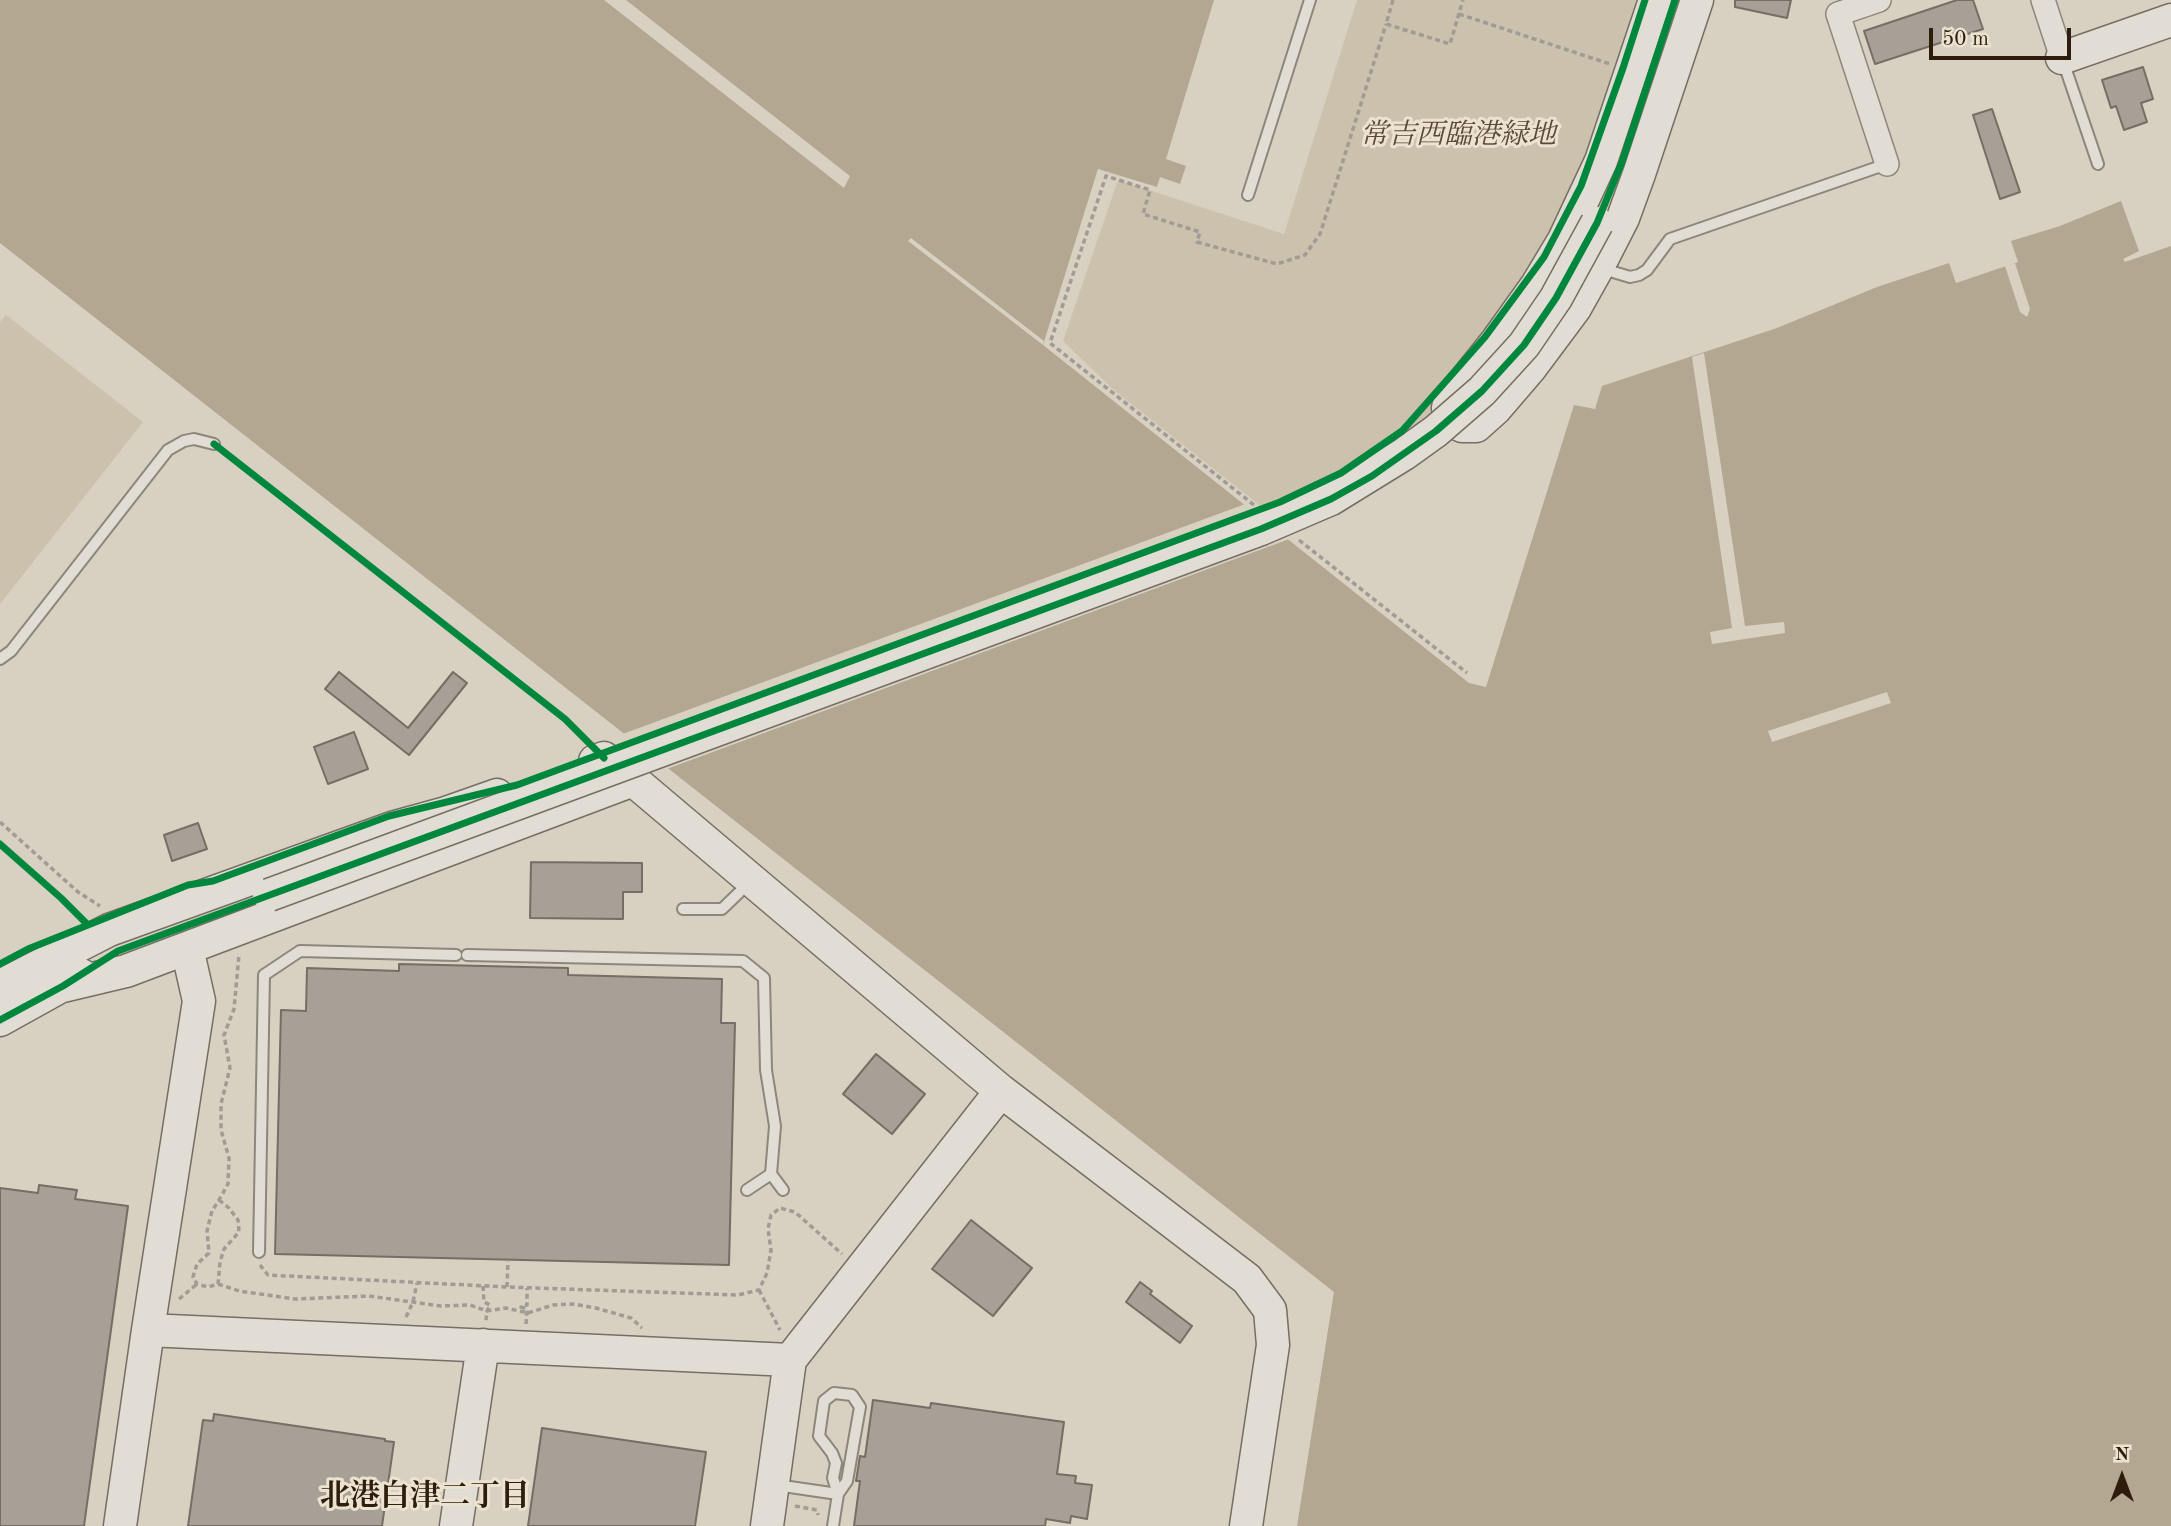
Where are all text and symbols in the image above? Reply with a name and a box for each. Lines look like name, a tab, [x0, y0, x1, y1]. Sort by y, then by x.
scale bar	[1933, 14, 2075, 58]
text: 50 m	[1942, 29, 1989, 50]
park label: 常吉西臨港緑地	[1360, 119, 1556, 153]
north arrow	[2087, 1442, 2157, 1512]
text: N	[2115, 1446, 2129, 1465]
district label: 北港白津二丁目	[320, 1479, 530, 1515]

